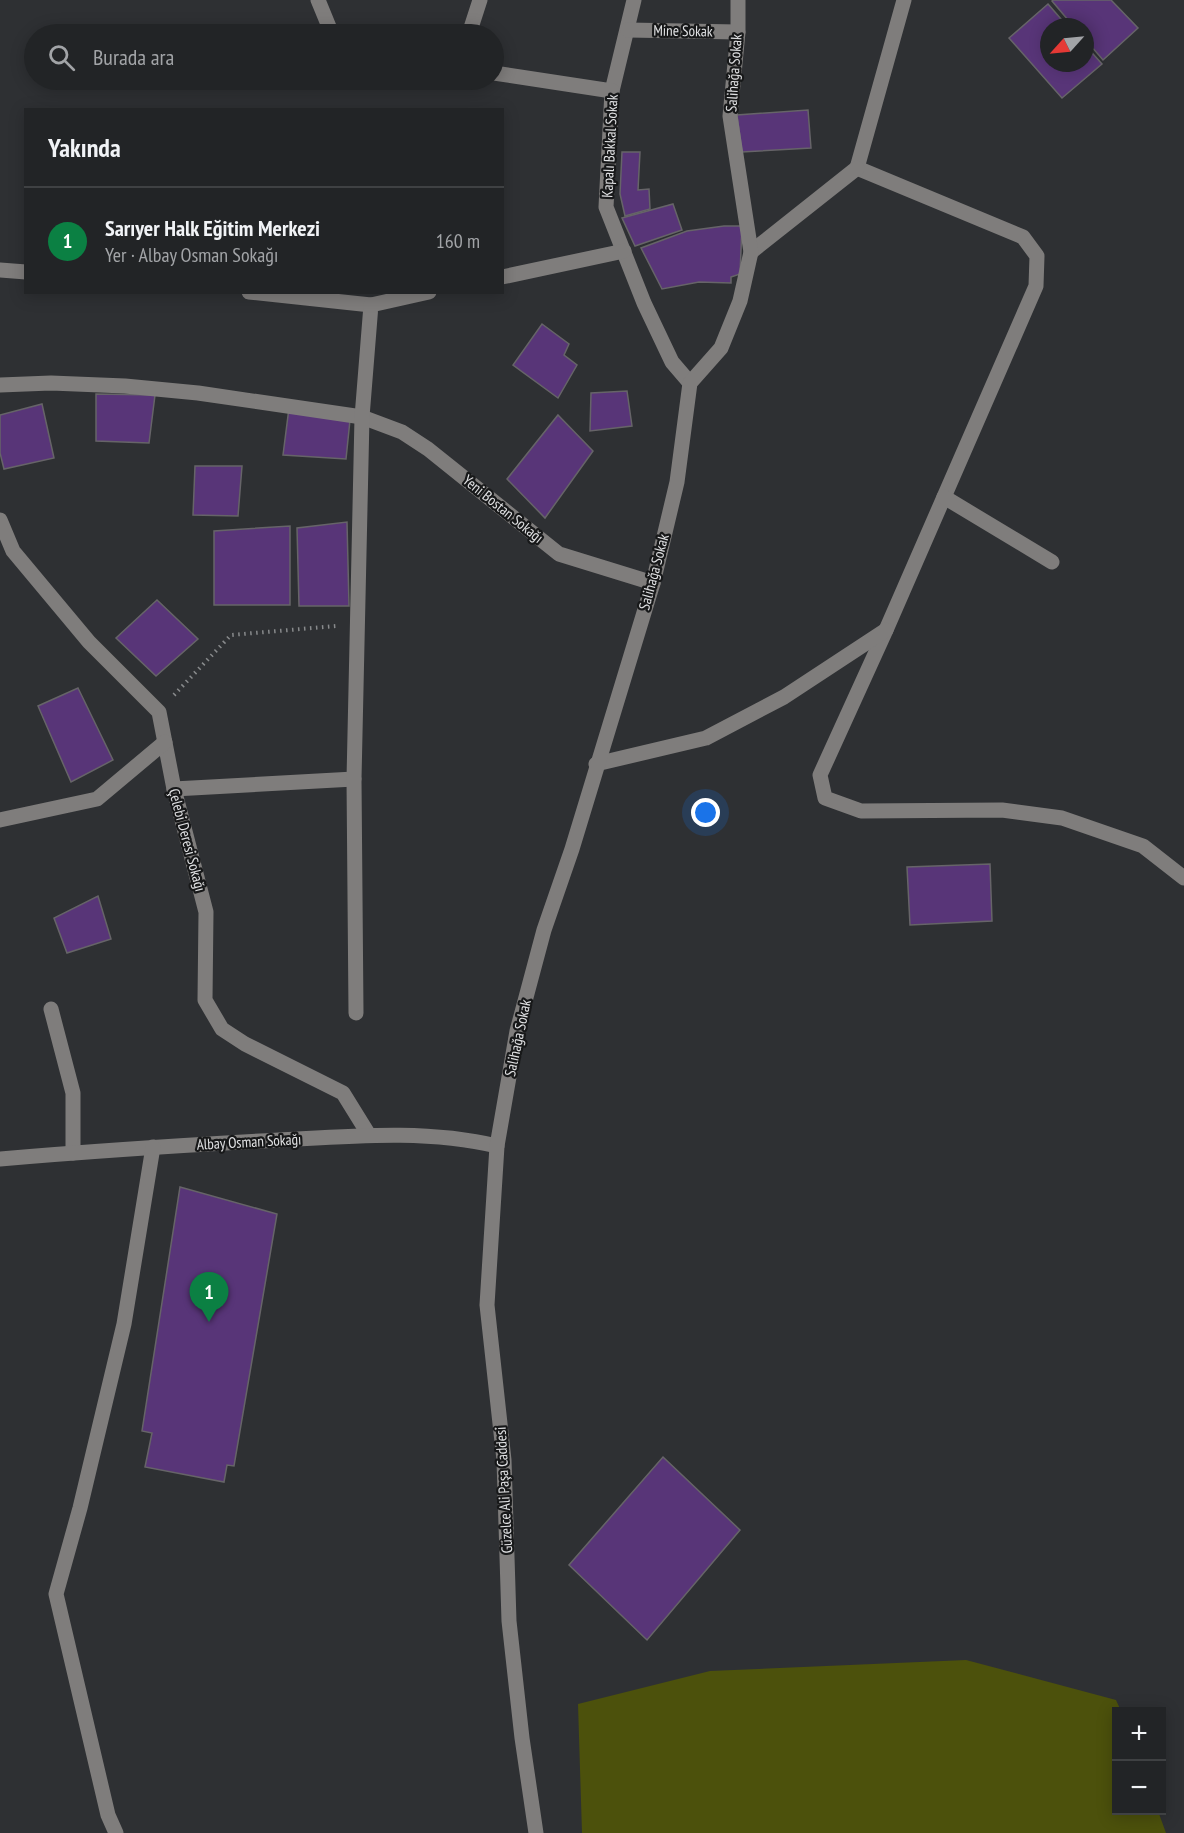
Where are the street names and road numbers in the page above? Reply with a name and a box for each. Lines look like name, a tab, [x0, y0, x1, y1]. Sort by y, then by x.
street label: Mine Sokak	[653, 20, 713, 41]
street label: Salihağa Sokak	[721, 33, 746, 113]
street label: Kapalı Bakkal Sokak	[597, 94, 622, 198]
street label: Yeni Bostan Sokağı	[459, 470, 547, 547]
street label: Salihağa Sokak	[634, 532, 673, 612]
street label: Çelebi Deresi Sokağı	[165, 786, 210, 893]
street label: Salihağa Sokak	[500, 998, 535, 1078]
street label: Albay Osman Sokağı	[196, 1129, 302, 1154]
street label: Güzelce Ali Paşa Caddesi	[491, 1426, 516, 1554]

